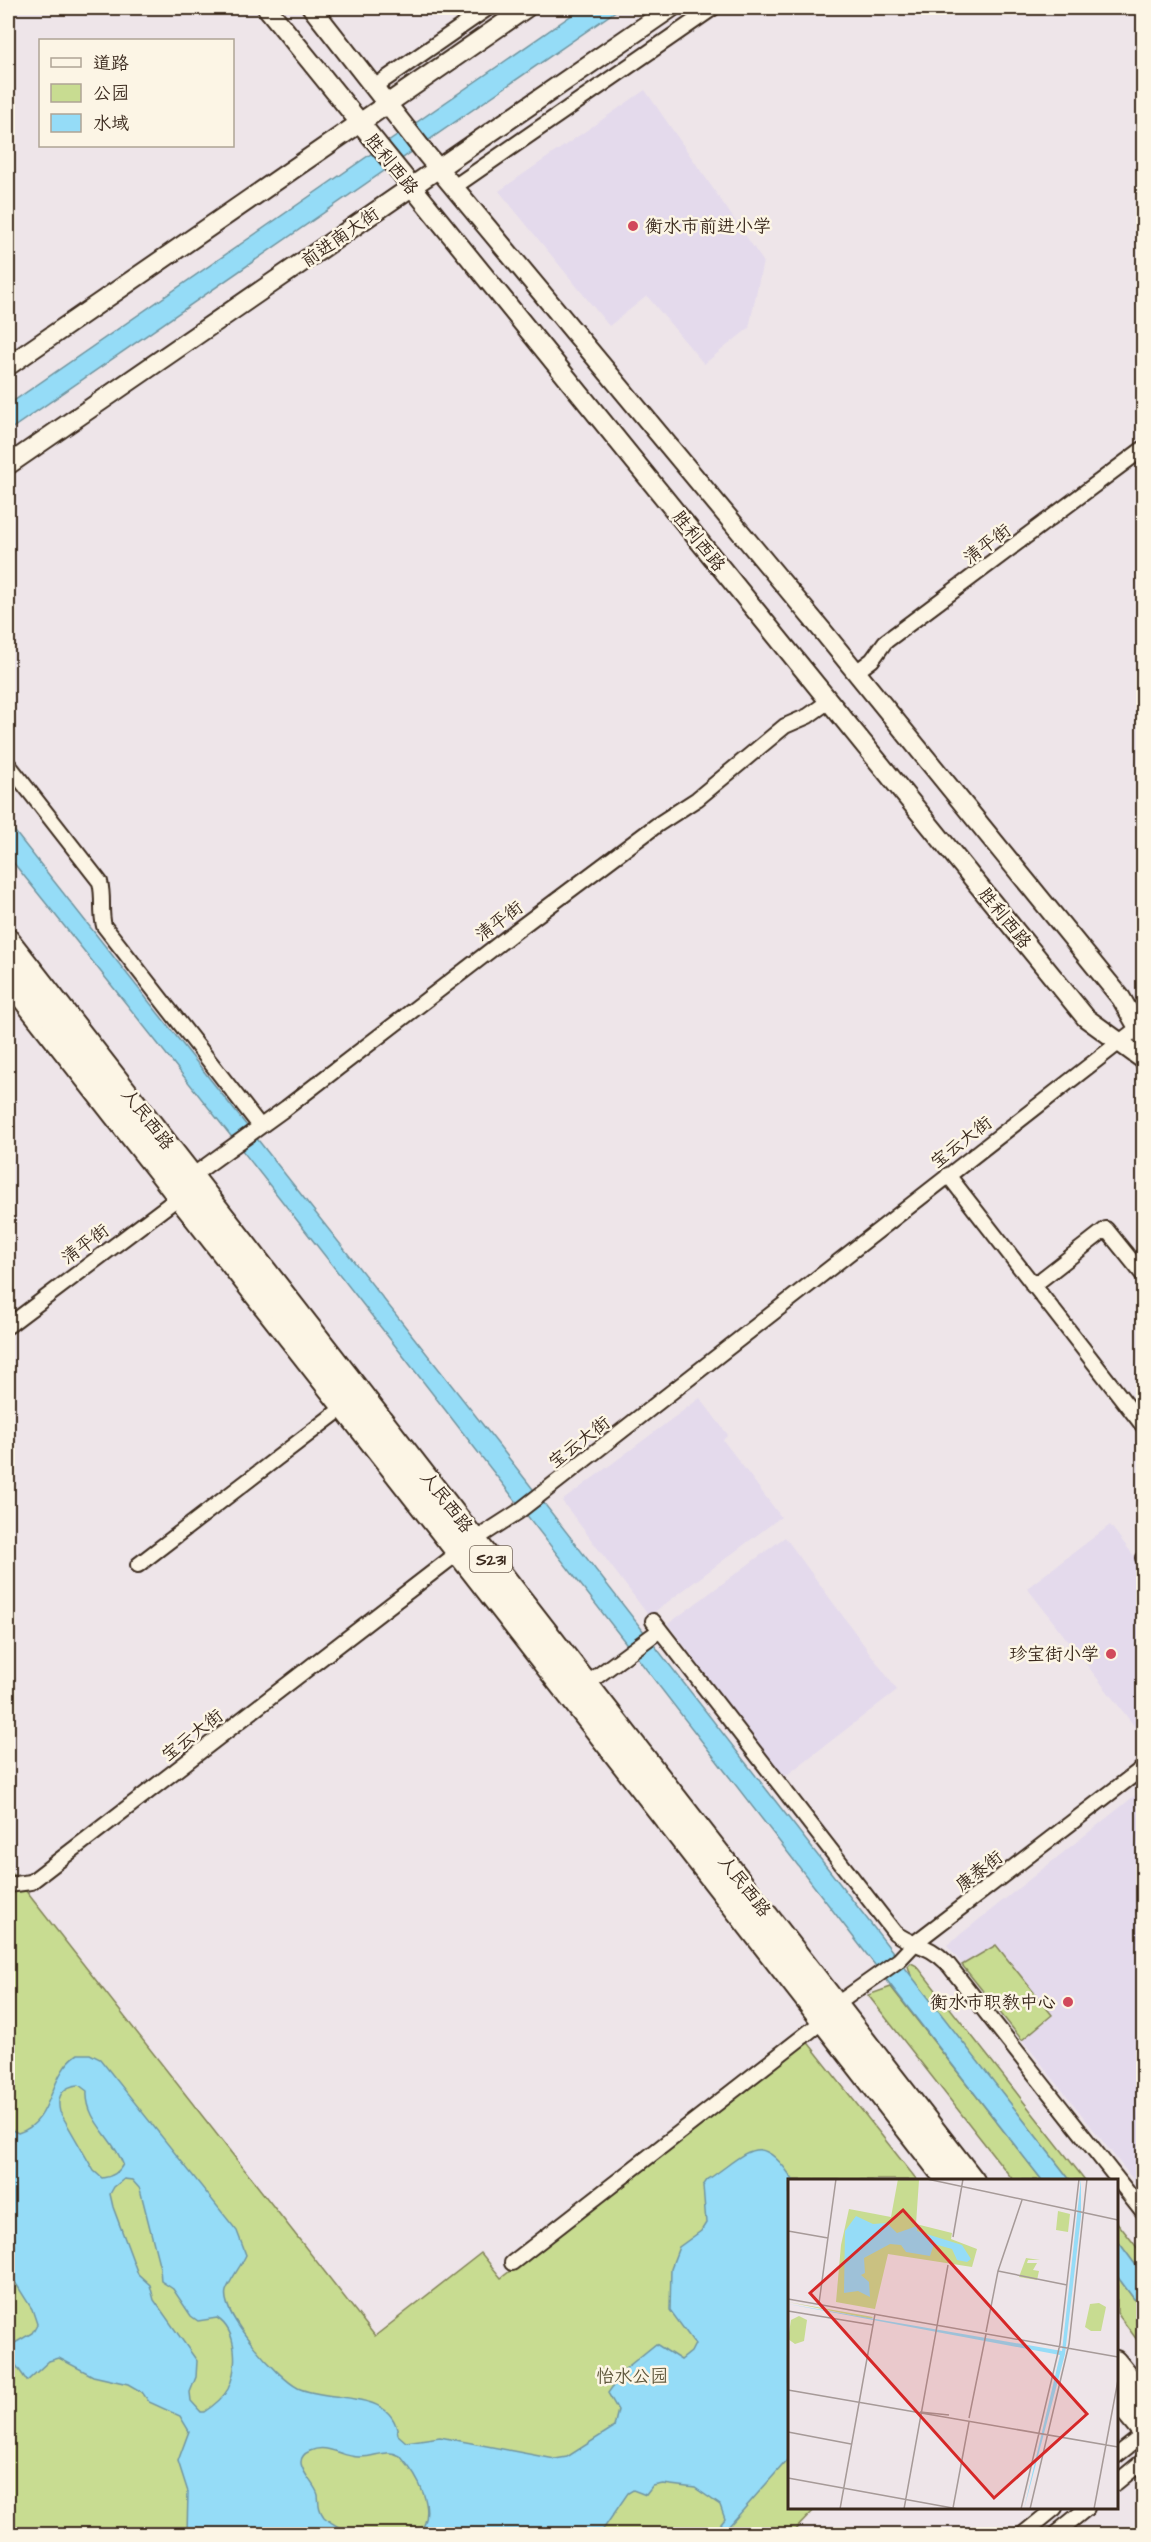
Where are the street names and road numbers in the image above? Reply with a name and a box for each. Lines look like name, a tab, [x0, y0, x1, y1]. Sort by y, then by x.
street label: 胜利西路	[359, 128, 424, 200]
street label: 前进南大街	[296, 201, 384, 273]
street label: 胜利西路	[666, 505, 731, 577]
street label: 清平街	[958, 518, 1016, 571]
street label: 胜利西路	[972, 882, 1037, 954]
street label: 清平街	[470, 895, 528, 948]
street label: 人民西路	[116, 1083, 180, 1155]
street label: 宝云大街	[925, 1110, 997, 1174]
street label: 清平街	[56, 1218, 114, 1271]
street label: 宝云大街	[543, 1410, 615, 1474]
street label: 人民西路	[415, 1466, 479, 1538]
road number: S231	[470, 1546, 512, 1572]
street label: 宝云大街	[156, 1703, 228, 1767]
street label: 康泰街	[950, 1845, 1008, 1898]
street label: 人民西路	[713, 1850, 777, 1922]

